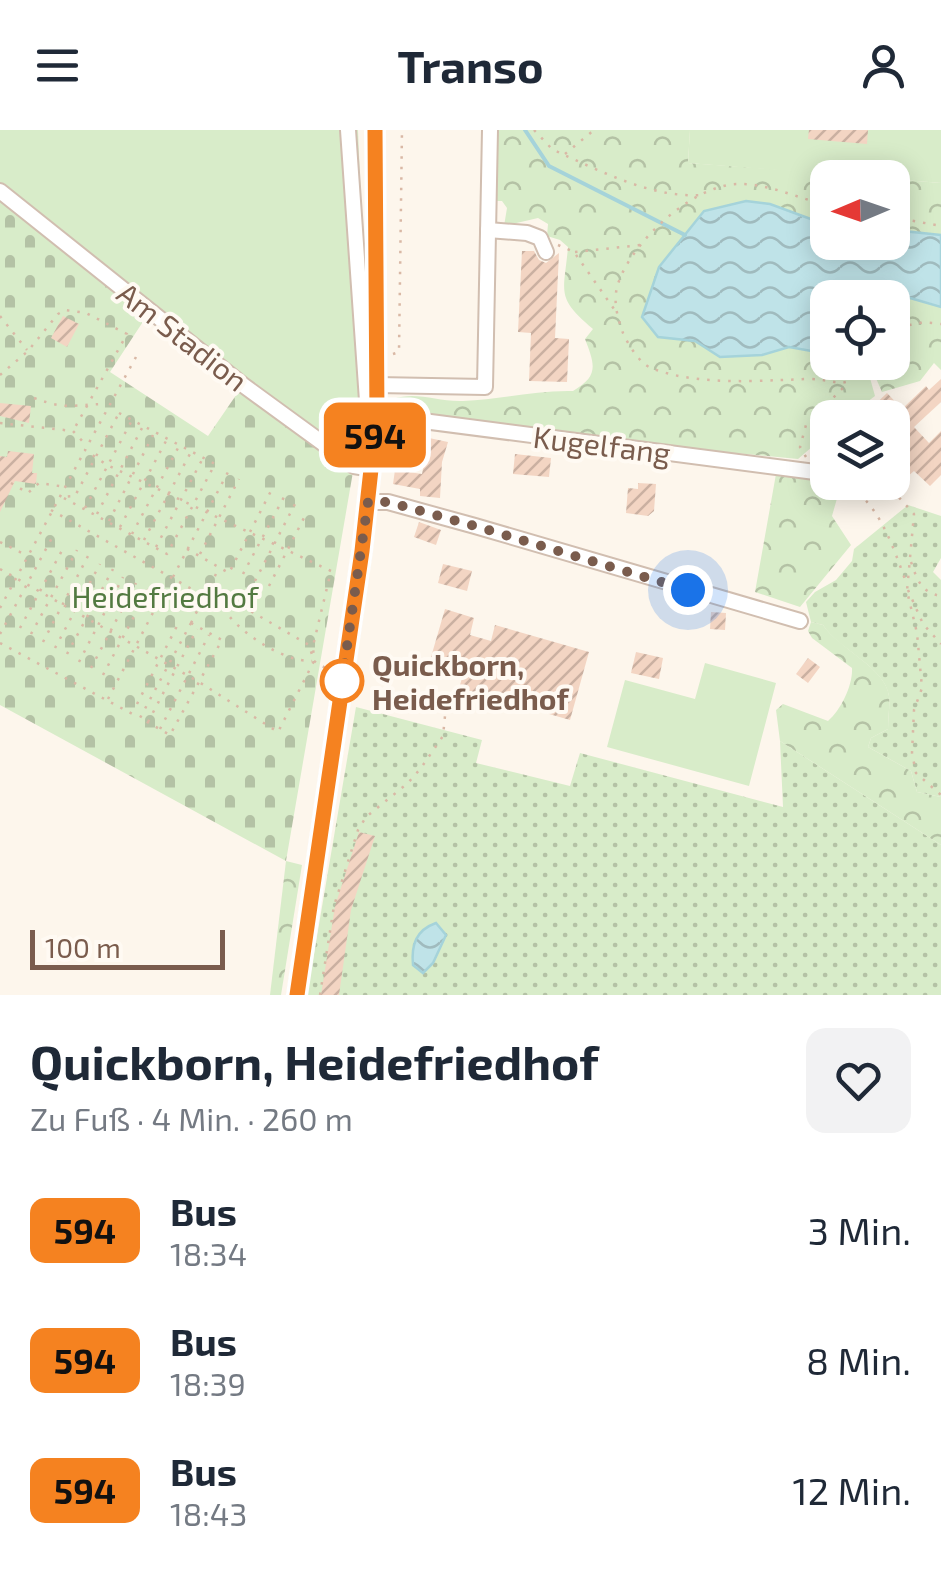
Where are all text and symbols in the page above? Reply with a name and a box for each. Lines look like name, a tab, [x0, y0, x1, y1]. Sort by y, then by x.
icon: menu	[30, 38, 85, 93]
text: Transo	[398, 38, 543, 92]
icon: person	[856, 38, 911, 93]
north arrow	[810, 160, 910, 260]
map controls	[810, 160, 910, 500]
street label: Am Stadion	[111, 274, 255, 398]
button: locate	[810, 280, 910, 380]
button: layers	[810, 400, 910, 500]
line badge: 594	[318, 402, 432, 468]
text: 594	[344, 414, 406, 456]
street label: Kugelfang	[531, 418, 673, 470]
your location	[663, 565, 713, 615]
park label: Heidefriedhof	[72, 578, 259, 614]
place label: Quickborn, Heidefriedhof	[372, 646, 569, 716]
marker: Quickborn, Heidefriedhof	[321, 660, 363, 702]
scale bar	[30, 925, 225, 970]
text: 100 m	[45, 930, 121, 964]
button: heart	[806, 1028, 911, 1133]
text: Quickborn, Heidefriedhof	[30, 1032, 599, 1090]
text: Zu Fuß · 4 Min. · 260 m	[30, 1099, 353, 1137]
text: Bus	[170, 1188, 237, 1234]
text: 3 Min.	[808, 1207, 911, 1253]
text: 594	[54, 1209, 116, 1251]
text: 18:34	[170, 1234, 247, 1272]
text: Bus	[170, 1318, 237, 1364]
text: 8 Min.	[806, 1337, 911, 1383]
text: 594	[54, 1339, 116, 1381]
text: 18:39	[170, 1364, 246, 1402]
text: Bus	[170, 1448, 237, 1494]
text: 12 Min.	[793, 1467, 911, 1513]
text: 594	[54, 1469, 116, 1511]
text: 18:43	[170, 1494, 247, 1532]

